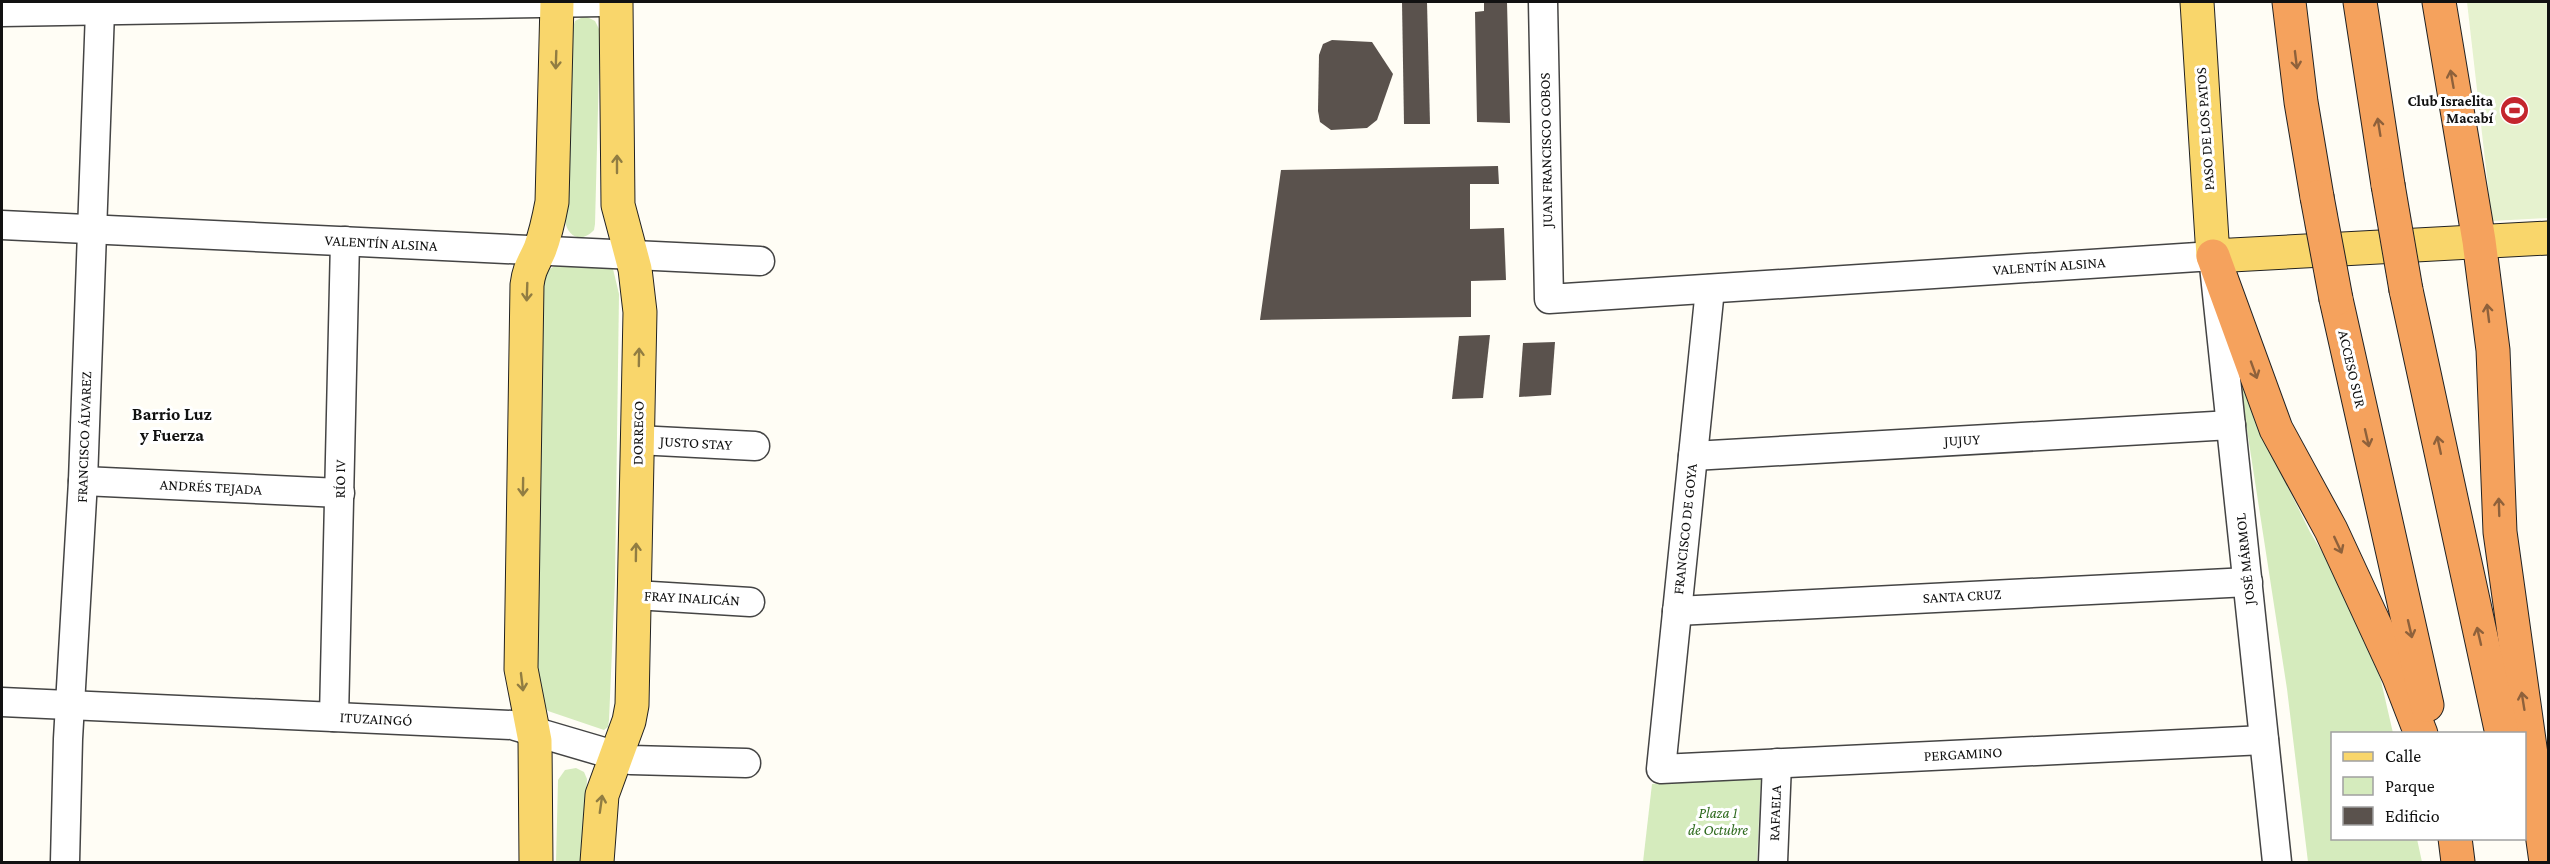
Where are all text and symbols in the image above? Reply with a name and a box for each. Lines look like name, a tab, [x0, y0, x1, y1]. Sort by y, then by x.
one-way arrow	[550, 49, 561, 69]
one-way arrow	[2290, 49, 2301, 69]
street label: PASO DE LOS PATOS	[2193, 67, 2217, 191]
one-way arrow	[2446, 69, 2457, 89]
street label: JUAN FRANCISCO COBOS	[1537, 72, 1556, 230]
place label: Club Israelita Macabí	[2407, 93, 2494, 126]
sports icon: Club Israelita Macabí	[2498, 94, 2530, 126]
one-way arrow	[2373, 118, 2384, 137]
one-way arrow	[612, 155, 623, 175]
street label: VALENTÍN ALSINA	[324, 232, 438, 254]
street label: VALENTÍN ALSINA	[1992, 254, 2107, 278]
one-way arrow	[521, 282, 532, 302]
one-way arrow	[2482, 303, 2493, 323]
street label: ACCESO SUR	[2335, 329, 2369, 410]
one-way arrow	[634, 347, 645, 367]
one-way arrow	[2249, 360, 2260, 379]
street label: FRANCISCO ÁLVAREZ	[74, 371, 94, 503]
street label: DORREGO	[629, 401, 647, 465]
district label: Barrio Luz y Fuerza	[132, 404, 212, 445]
one-way arrow	[2362, 428, 2373, 448]
street label: JUJUY	[1942, 431, 1981, 450]
street label: JUSTO STAY	[657, 433, 733, 454]
one-way arrow	[2432, 436, 2444, 455]
street label: RÍO IV	[332, 459, 348, 499]
street label: FRANCISCO DE GOYA	[1670, 462, 1700, 595]
street label: ANDRÉS TEJADA	[159, 476, 263, 499]
one-way arrow	[518, 477, 529, 497]
one-way arrow	[2494, 498, 2505, 518]
street label: JOSÉ MÁRMOL	[2232, 512, 2259, 607]
one-way arrow	[2333, 536, 2345, 554]
one-way arrow	[630, 542, 641, 562]
street label: SANTA CRUZ	[1922, 586, 2002, 606]
street label: FRAY INALICÁN	[644, 587, 740, 609]
one-way arrow	[2405, 618, 2416, 638]
one-way arrow	[2473, 626, 2485, 645]
one-way arrow	[517, 672, 528, 691]
one-way arrow	[2518, 691, 2529, 711]
street label: ITUZAINGÓ	[339, 709, 413, 729]
legend	[2331, 732, 2526, 840]
street label: PERGAMINO	[1923, 744, 2003, 764]
text: Calle	[2385, 746, 2421, 766]
text: Parque	[2385, 776, 2435, 796]
street label: RAFAELA	[1766, 784, 1784, 841]
one-way arrow	[595, 795, 606, 815]
park label: Plaza 1 de Octubre	[1688, 805, 1748, 838]
text: Edificio	[2385, 806, 2440, 826]

